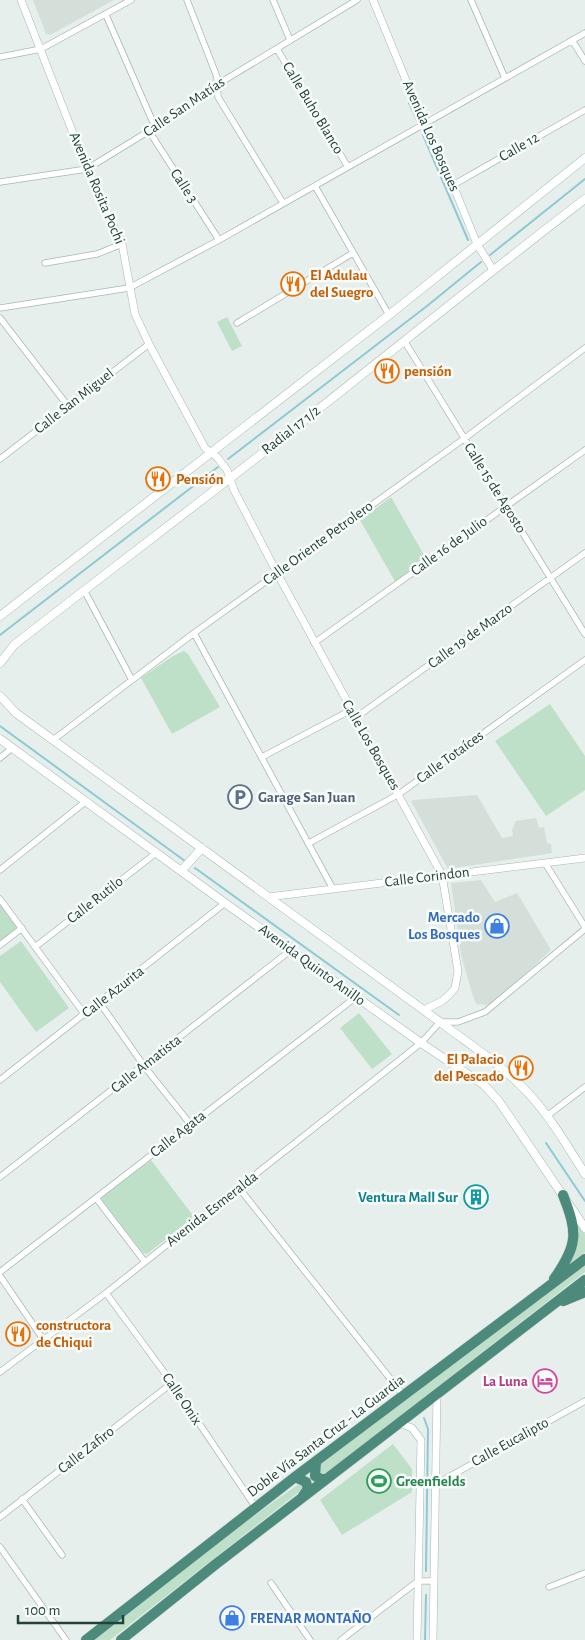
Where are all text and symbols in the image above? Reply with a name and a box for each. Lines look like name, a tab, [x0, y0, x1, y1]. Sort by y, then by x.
street label: Calle Buho Blanco	[280, 59, 346, 157]
street label: Calle San Matías	[140, 74, 228, 140]
street label: Avenida Los Bosques	[400, 78, 462, 194]
street label: Avenida Rosita Pochi	[67, 130, 127, 246]
street label: Calle 12	[496, 130, 542, 164]
street label: Calle 3	[167, 166, 201, 206]
place label: El Adulau del Suegro	[310, 268, 373, 300]
restaurant icon: El Adulau del Suegro	[280, 271, 306, 297]
restaurant icon: pensión	[374, 358, 400, 384]
place label: pensión	[404, 364, 452, 379]
street label: Calle San Miguel	[31, 365, 117, 437]
street label: Radial 17 1/2	[259, 403, 323, 457]
street label: Calle 15 de Agosto	[461, 440, 529, 536]
restaurant icon: Pensión	[145, 466, 171, 492]
place label: Pensión	[176, 472, 224, 487]
street label: Calle Oriente Petrolero	[260, 498, 376, 588]
street label: Calle 16 de Julio	[408, 513, 490, 579]
street label: Calle 19 de Marzo	[425, 601, 515, 671]
street label: Calle Los Bosques	[339, 697, 403, 793]
street label: Calle Totaíces	[414, 728, 486, 786]
parking icon: Garage San Juan	[227, 784, 253, 810]
place label: Garage San Juan	[258, 790, 355, 805]
street label: Calle Corindon	[384, 864, 470, 890]
street label: Calle Rutilo	[64, 874, 126, 926]
place label: Mercado Los Bosques	[408, 910, 480, 942]
shop icon: Mercado Los Bosques	[484, 913, 510, 939]
street label: Avenida Quinto Anillo	[256, 921, 368, 1009]
street label: Calle Azurita	[79, 963, 147, 1021]
street label: Calle Amatista	[108, 1032, 184, 1096]
place label: El Palacio del Pescado	[434, 1052, 504, 1084]
restaurant icon: El Palacio del Pescado	[508, 1055, 534, 1081]
street label: Calle Agata	[147, 1108, 209, 1160]
street label: Avenida Esmeralda	[163, 1169, 261, 1249]
building icon: Ventura Mall Sur	[463, 1184, 489, 1210]
place label: Ventura Mall Sur	[358, 1190, 459, 1205]
place label: constructora de Chiqui	[36, 1318, 111, 1350]
restaurant icon: constructora de Chiqui	[5, 1321, 31, 1347]
hotel icon: La Luna	[532, 1368, 558, 1394]
street label: Calle Onix	[159, 1370, 205, 1428]
street label: Doble Vía Santa Cruz - La Guardia	[245, 1372, 407, 1500]
place label: La Luna	[483, 1374, 528, 1389]
street label: Calle Eucalipto	[469, 1415, 551, 1469]
street label: Calle Zafiro	[55, 1424, 117, 1476]
sports icon: Greenfields	[366, 1468, 392, 1494]
place label: Greenfields	[396, 1474, 466, 1489]
scale bar	[18, 1592, 122, 1624]
text: 100 m	[25, 1603, 60, 1618]
shop icon: FRENAR MONTAÑO	[219, 1605, 245, 1631]
place label: FRENAR MONTAÑO	[250, 1610, 372, 1626]

